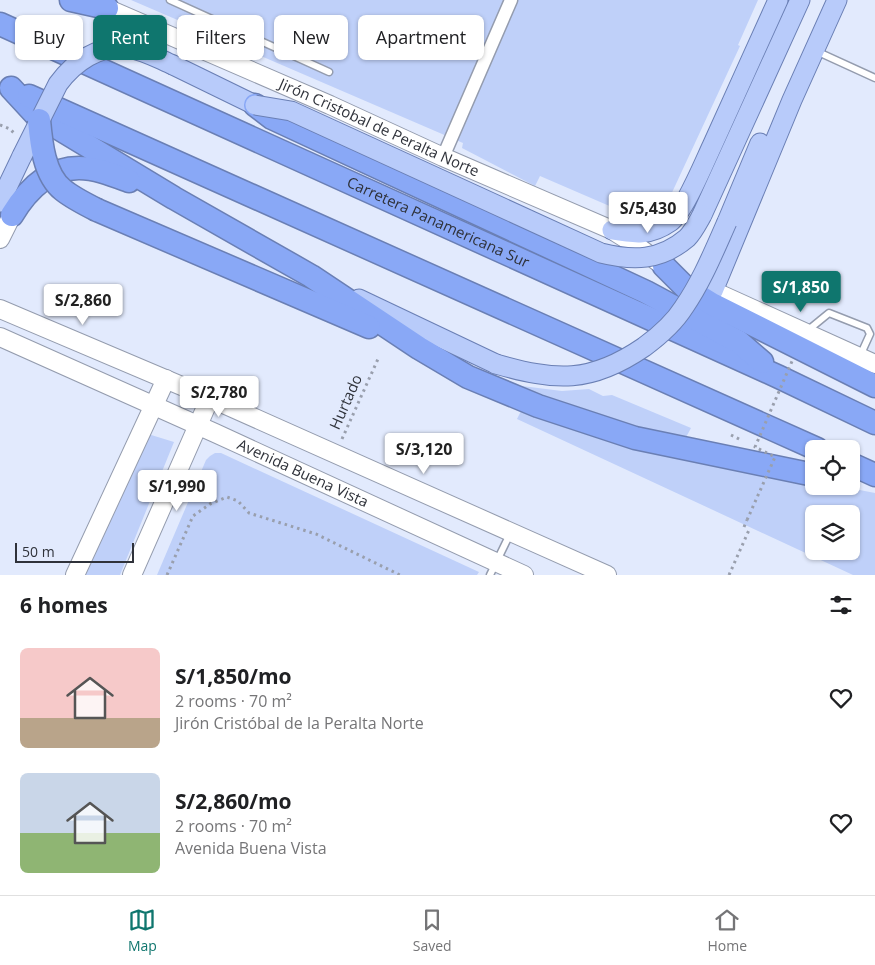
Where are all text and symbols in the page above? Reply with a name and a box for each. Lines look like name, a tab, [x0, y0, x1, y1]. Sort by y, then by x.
chip: Buy	[15, 15, 83, 60]
chip: Rent	[93, 15, 167, 60]
chip: Filters	[177, 15, 264, 60]
chip: New	[274, 15, 348, 60]
chip: Apartment	[358, 15, 484, 60]
street label: Jirón Cristobal de Peralta Norte	[274, 72, 483, 180]
street label: Carretera Panamericana Sur	[344, 172, 533, 272]
pin: S/5,430	[602, 192, 694, 234]
text: S/5,430	[620, 197, 676, 219]
pin: S/1,850	[755, 270, 847, 313]
text: S/1,850	[773, 276, 829, 298]
pin: S/2,860	[37, 284, 129, 326]
text: S/2,860	[55, 289, 111, 311]
street label: Hurtado	[324, 371, 366, 432]
pin: S/2,780	[173, 376, 265, 418]
text: S/2,780	[191, 381, 247, 403]
pin: S/3,120	[378, 432, 470, 475]
street label: Avenida Buena Vista	[234, 434, 372, 511]
text: S/3,120	[396, 438, 452, 460]
map controls	[805, 440, 860, 560]
button: locate	[805, 440, 860, 495]
pin: S/1,990	[131, 470, 223, 512]
text: S/1,990	[149, 475, 205, 497]
button: layers	[805, 505, 860, 560]
scale bar	[15, 540, 134, 563]
text: 50 m	[22, 542, 55, 561]
text: 6 homes	[20, 591, 108, 619]
icon: filters	[827, 591, 855, 619]
text: S/1,850/mo	[175, 662, 292, 690]
icon: home	[60, 668, 120, 728]
icon: heart	[827, 684, 855, 712]
text: 2 rooms · 70 m²	[175, 690, 292, 712]
text: Jirón Cristóbal de la Peralta Norte	[175, 712, 424, 734]
text: S/2,860/mo	[175, 787, 292, 815]
icon: home	[60, 793, 120, 853]
icon: heart	[827, 809, 855, 837]
text: 2 rooms · 70 m²	[175, 815, 292, 837]
text: Avenida Buena Vista	[175, 837, 327, 859]
tab: Map	[128, 906, 157, 955]
tab: Saved	[413, 906, 452, 955]
tab: Home	[707, 906, 747, 955]

